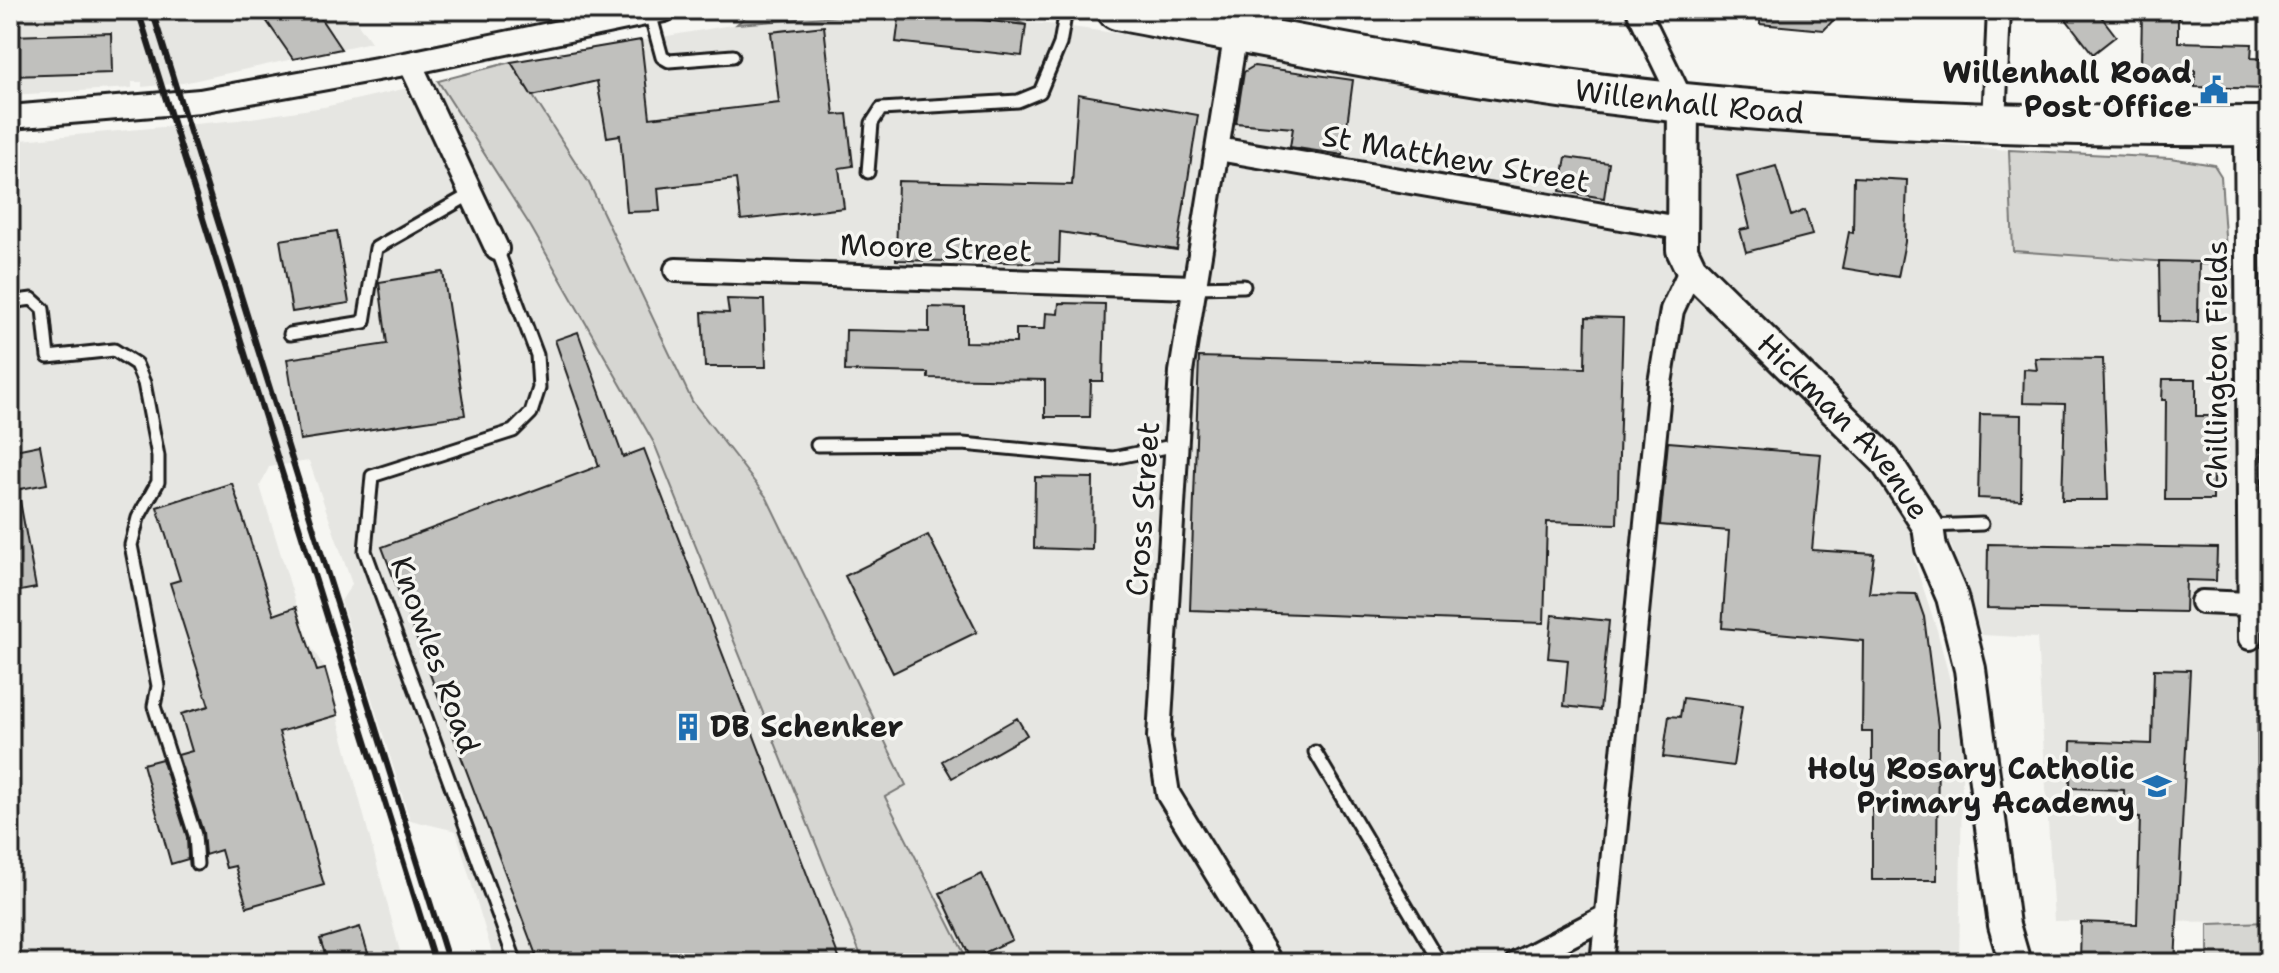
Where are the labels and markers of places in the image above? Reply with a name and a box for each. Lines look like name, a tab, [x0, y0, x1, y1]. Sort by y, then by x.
place label: Willenhall Road Post Office	[1942, 52, 2192, 127]
public building icon: Willenhall Road Post Office	[2199, 75, 2229, 105]
place label: DB Schenker	[710, 706, 903, 747]
building icon: DB Schenker	[673, 712, 703, 742]
place label: Holy Rosary Catholic Primary Academy	[1807, 748, 2135, 823]
school or university icon: Holy Rosary Catholic Primary Academy	[2142, 771, 2172, 801]

